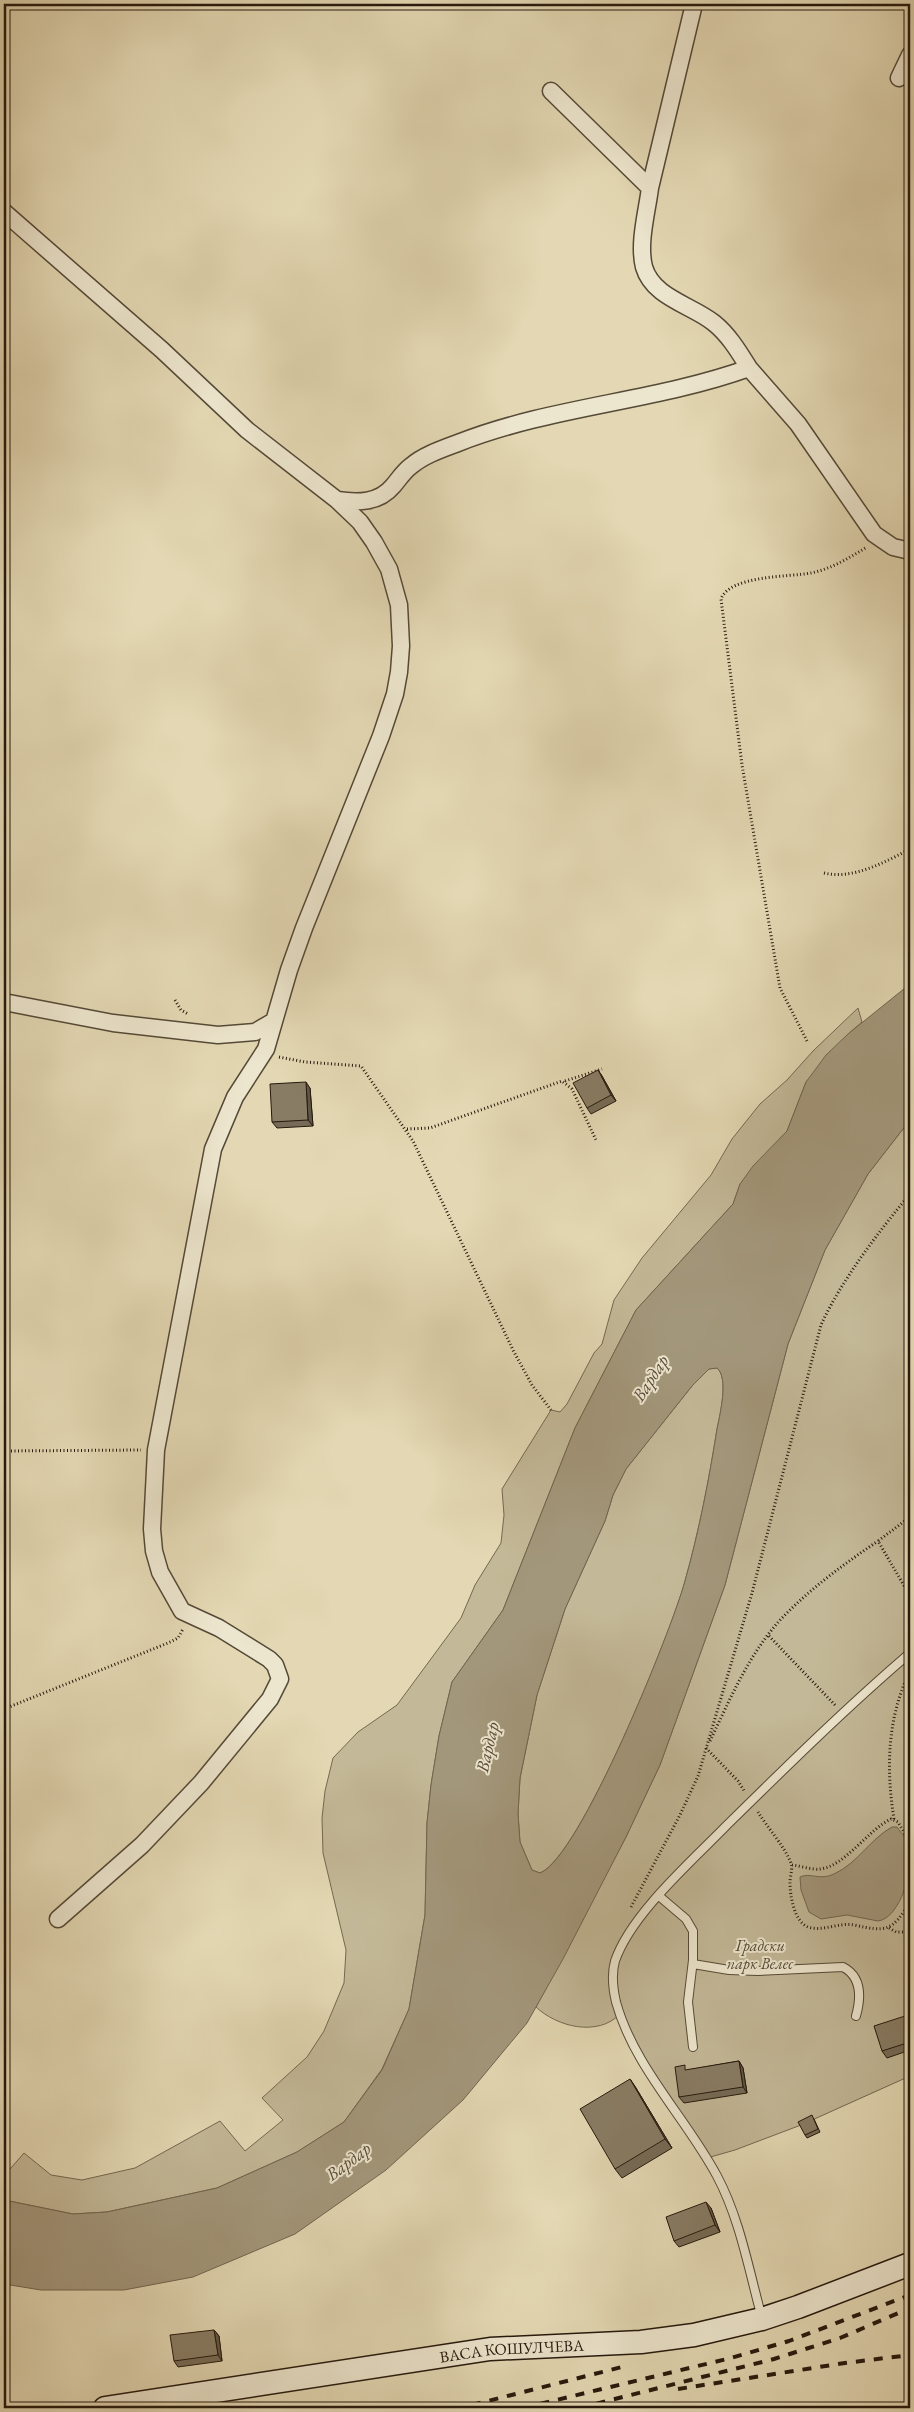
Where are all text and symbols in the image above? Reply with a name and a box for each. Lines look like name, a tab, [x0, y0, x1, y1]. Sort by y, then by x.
water label: Вардар	[626, 1350, 674, 1407]
water label: Вардар	[470, 1720, 505, 1775]
park label: Градски парк Велес	[727, 1935, 794, 1974]
water label: Вардар	[320, 2137, 376, 2187]
street label: ВАСА КОШУЛЧЕВА	[438, 2334, 585, 2367]

